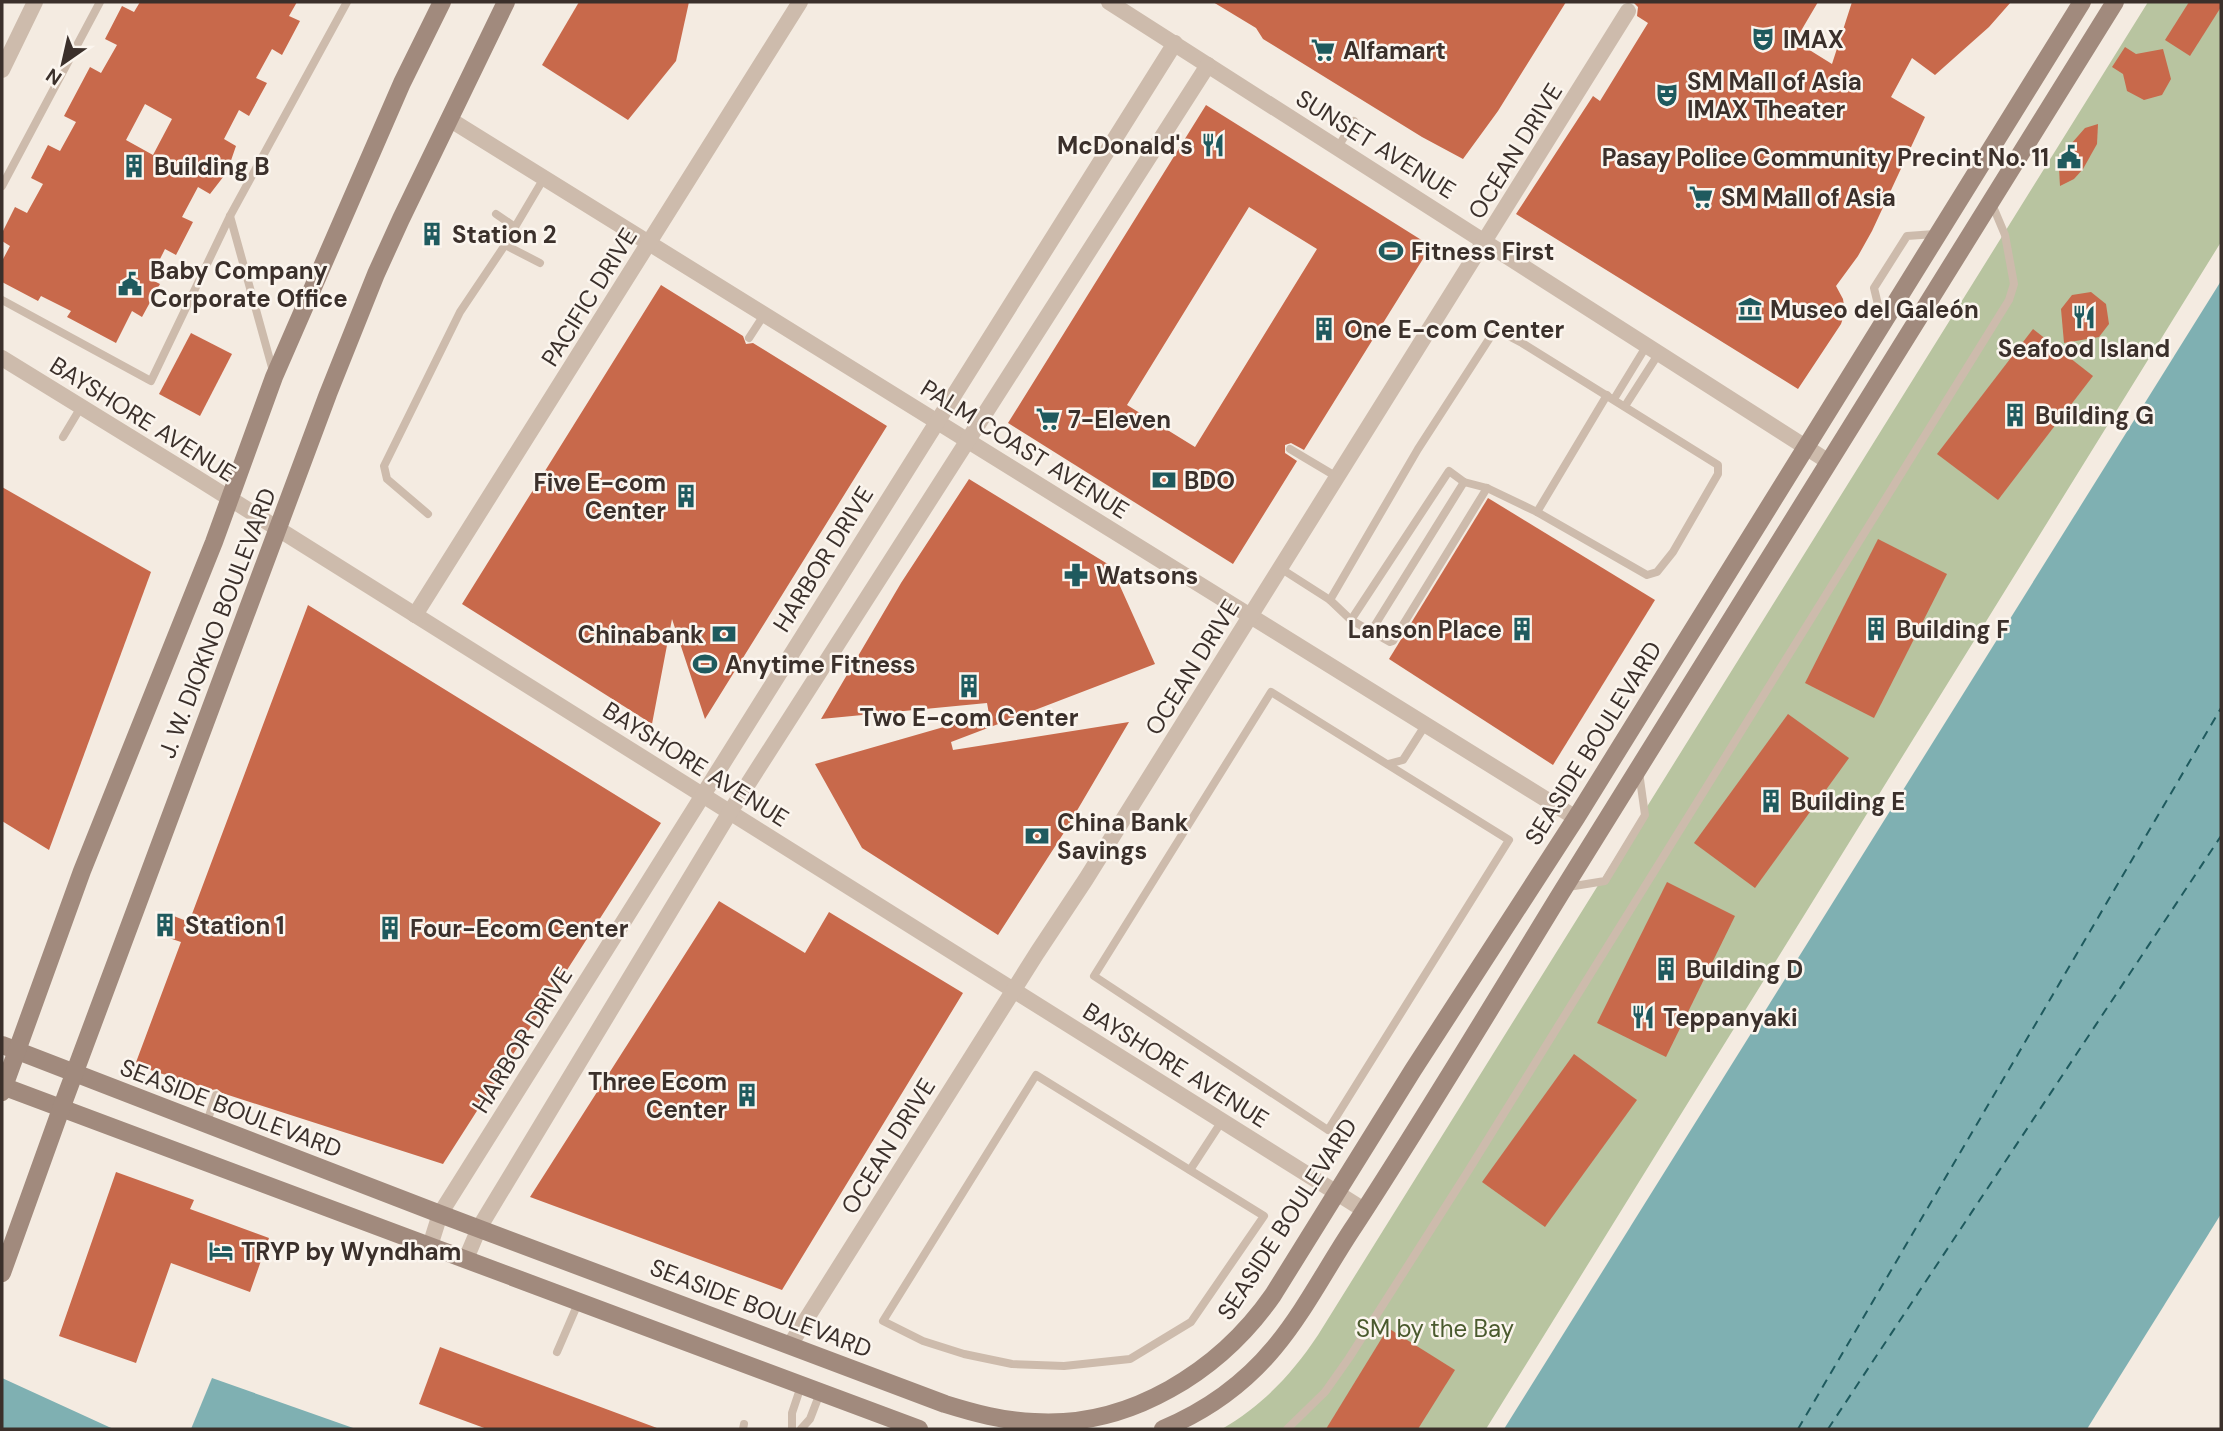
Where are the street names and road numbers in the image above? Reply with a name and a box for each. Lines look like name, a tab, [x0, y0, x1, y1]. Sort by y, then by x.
street label: OCEAN DRIVE	[1461, 77, 1569, 225]
street label: SUNSET AVENUE	[1290, 82, 1462, 206]
street label: PACIFIC DRIVE	[534, 222, 644, 372]
street label: BAYSHORE AVENUE	[44, 349, 242, 489]
street label: PALM COAST AVENUE	[915, 372, 1135, 526]
street label: HARBOR DRIVE	[766, 480, 880, 638]
street label: J. W. DIOKNO BOULEVARD	[151, 483, 283, 763]
street label: OCEAN DRIVE	[1138, 593, 1246, 741]
street label: SEASIDE BOULEVARD	[1518, 635, 1668, 851]
street label: BAYSHORE AVENUE	[597, 694, 795, 834]
street label: HARBOR DRIVE	[465, 961, 579, 1119]
street label: BAYSHORE AVENUE	[1077, 995, 1275, 1135]
street label: SEASIDE BOULEVARD	[116, 1051, 346, 1165]
street label: OCEAN DRIVE	[834, 1072, 942, 1220]
street label: SEASIDE BOULEVARD	[1210, 1112, 1364, 1326]
street label: SEASIDE BOULEVARD	[646, 1251, 876, 1365]

